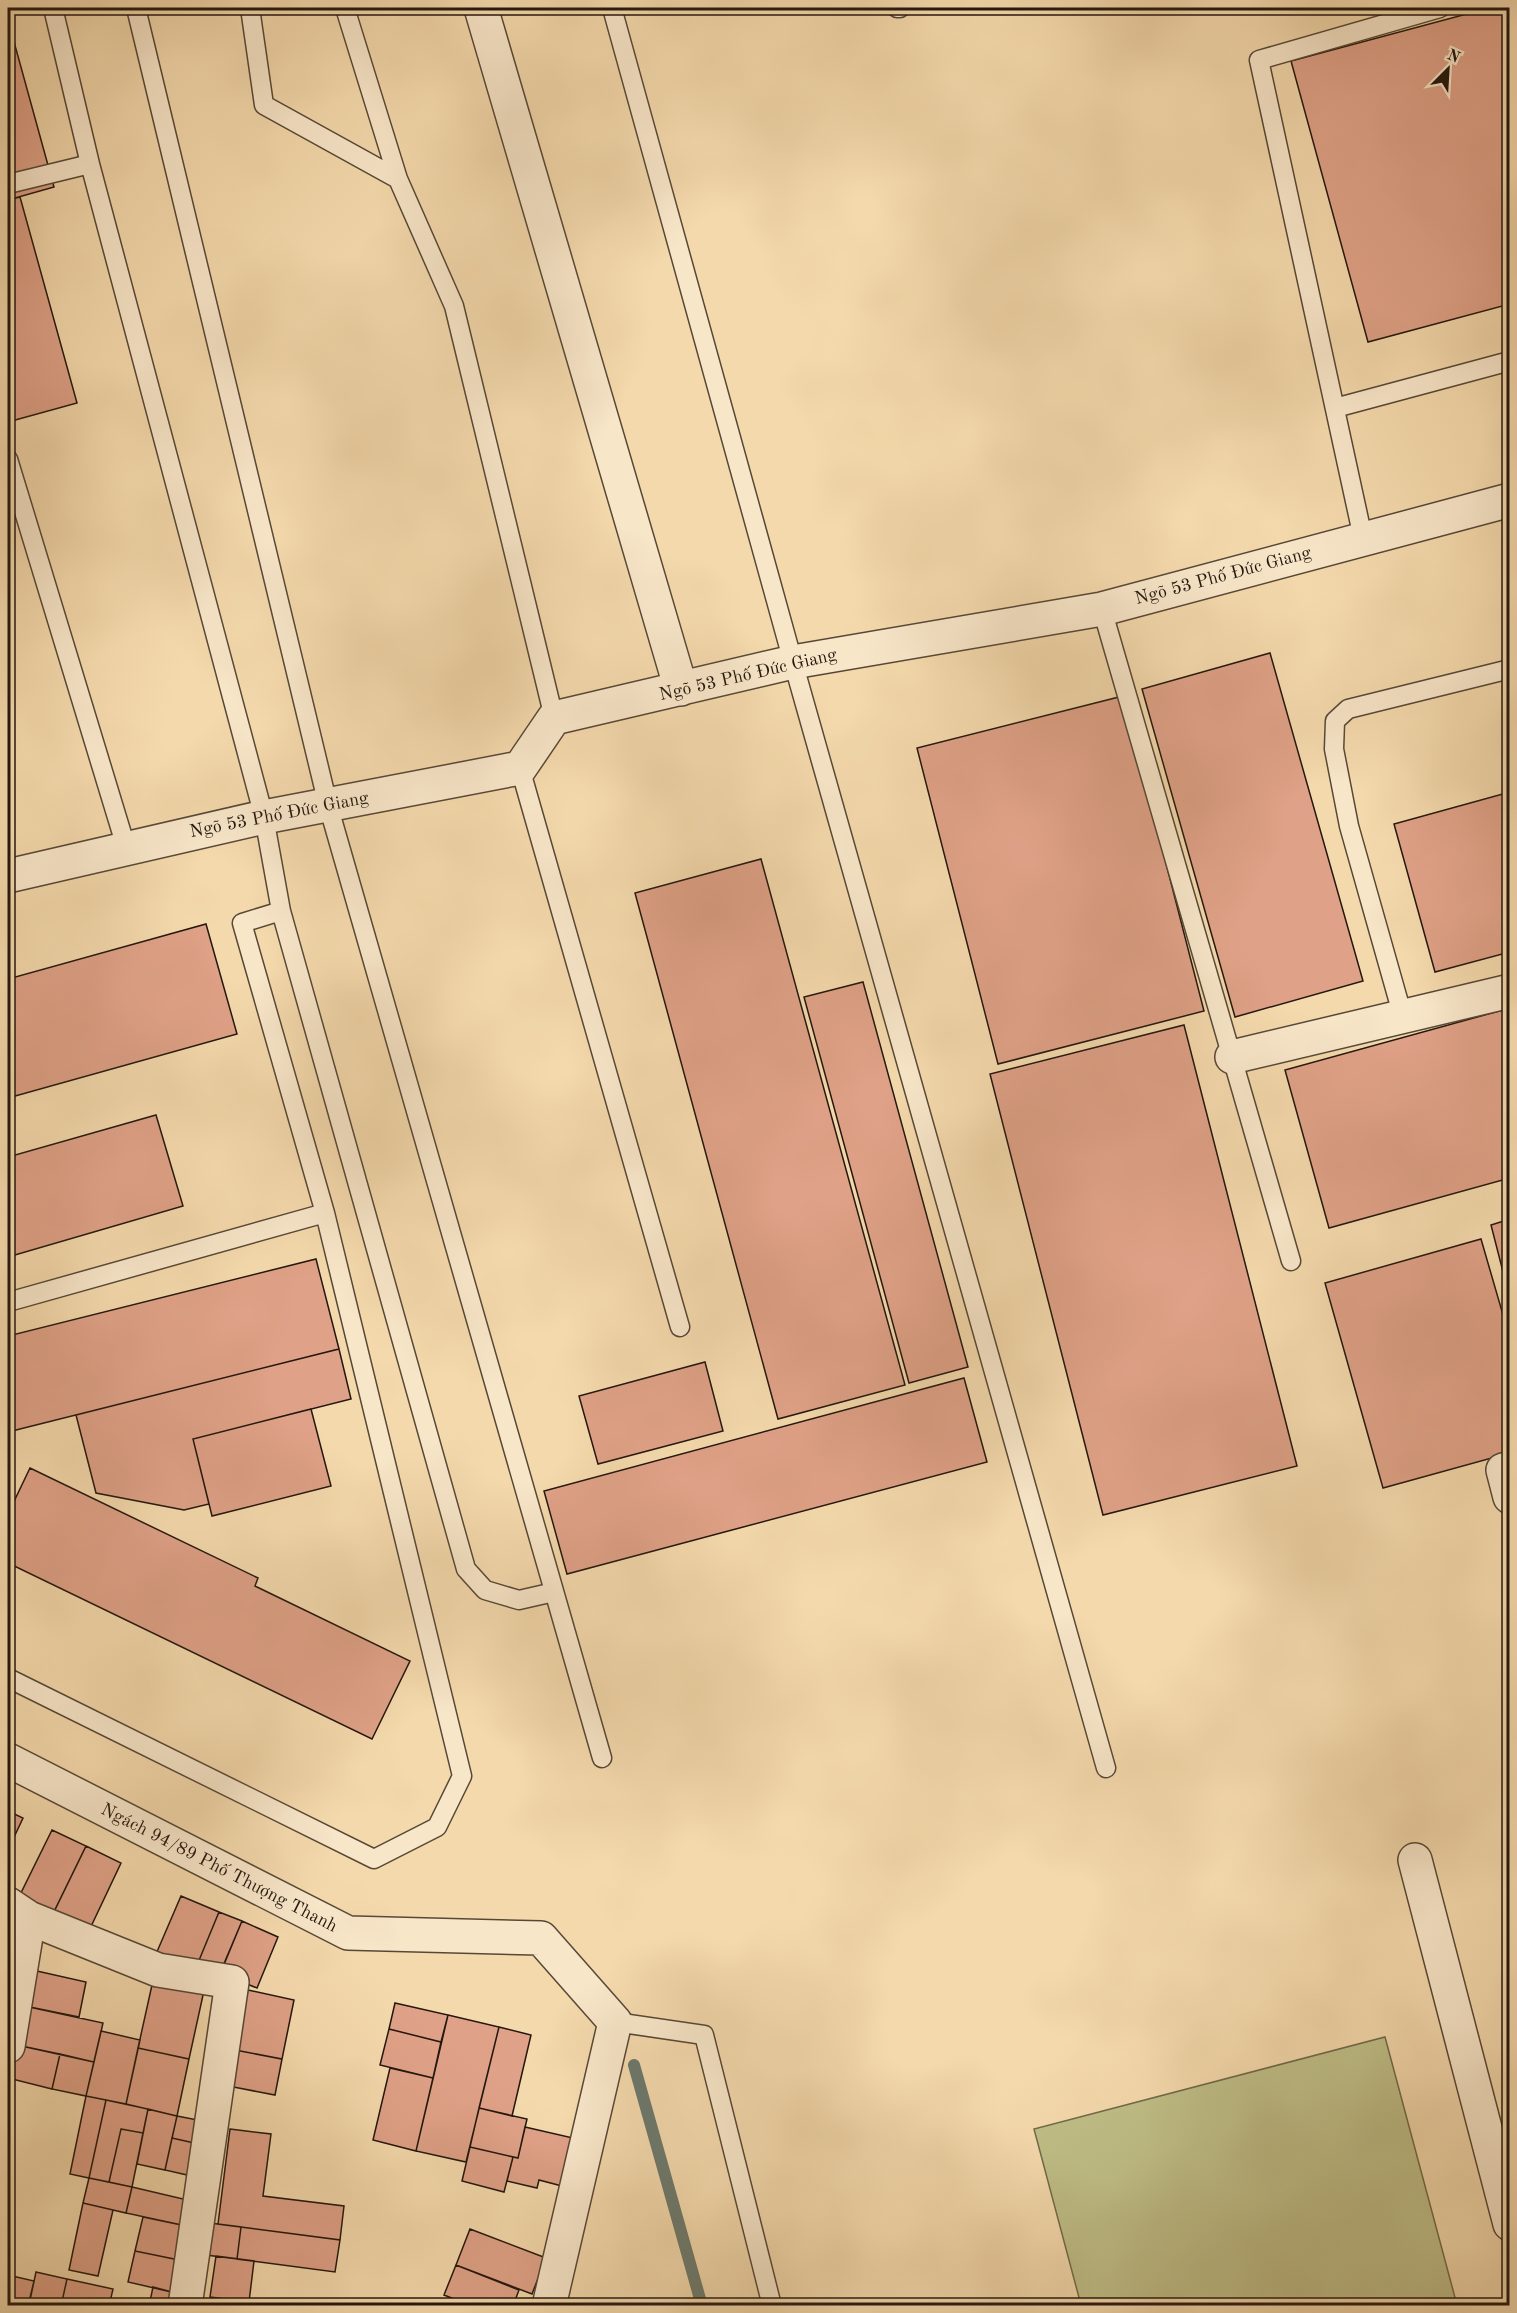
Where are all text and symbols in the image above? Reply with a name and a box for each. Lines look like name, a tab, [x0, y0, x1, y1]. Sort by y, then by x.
north arrow	[1418, 39, 1478, 99]
text: N	[1444, 47, 1463, 67]
street label: Ngõ 53 Phố Đức Giang	[1133, 543, 1313, 608]
street label: Ngõ 53 Phố Đức Giang	[657, 645, 839, 704]
street label: Ngõ 53 Phố Đức Giang	[188, 788, 370, 841]
street label: Ngách 94/89 Phố Thượng Thanh	[98, 1799, 341, 1936]

